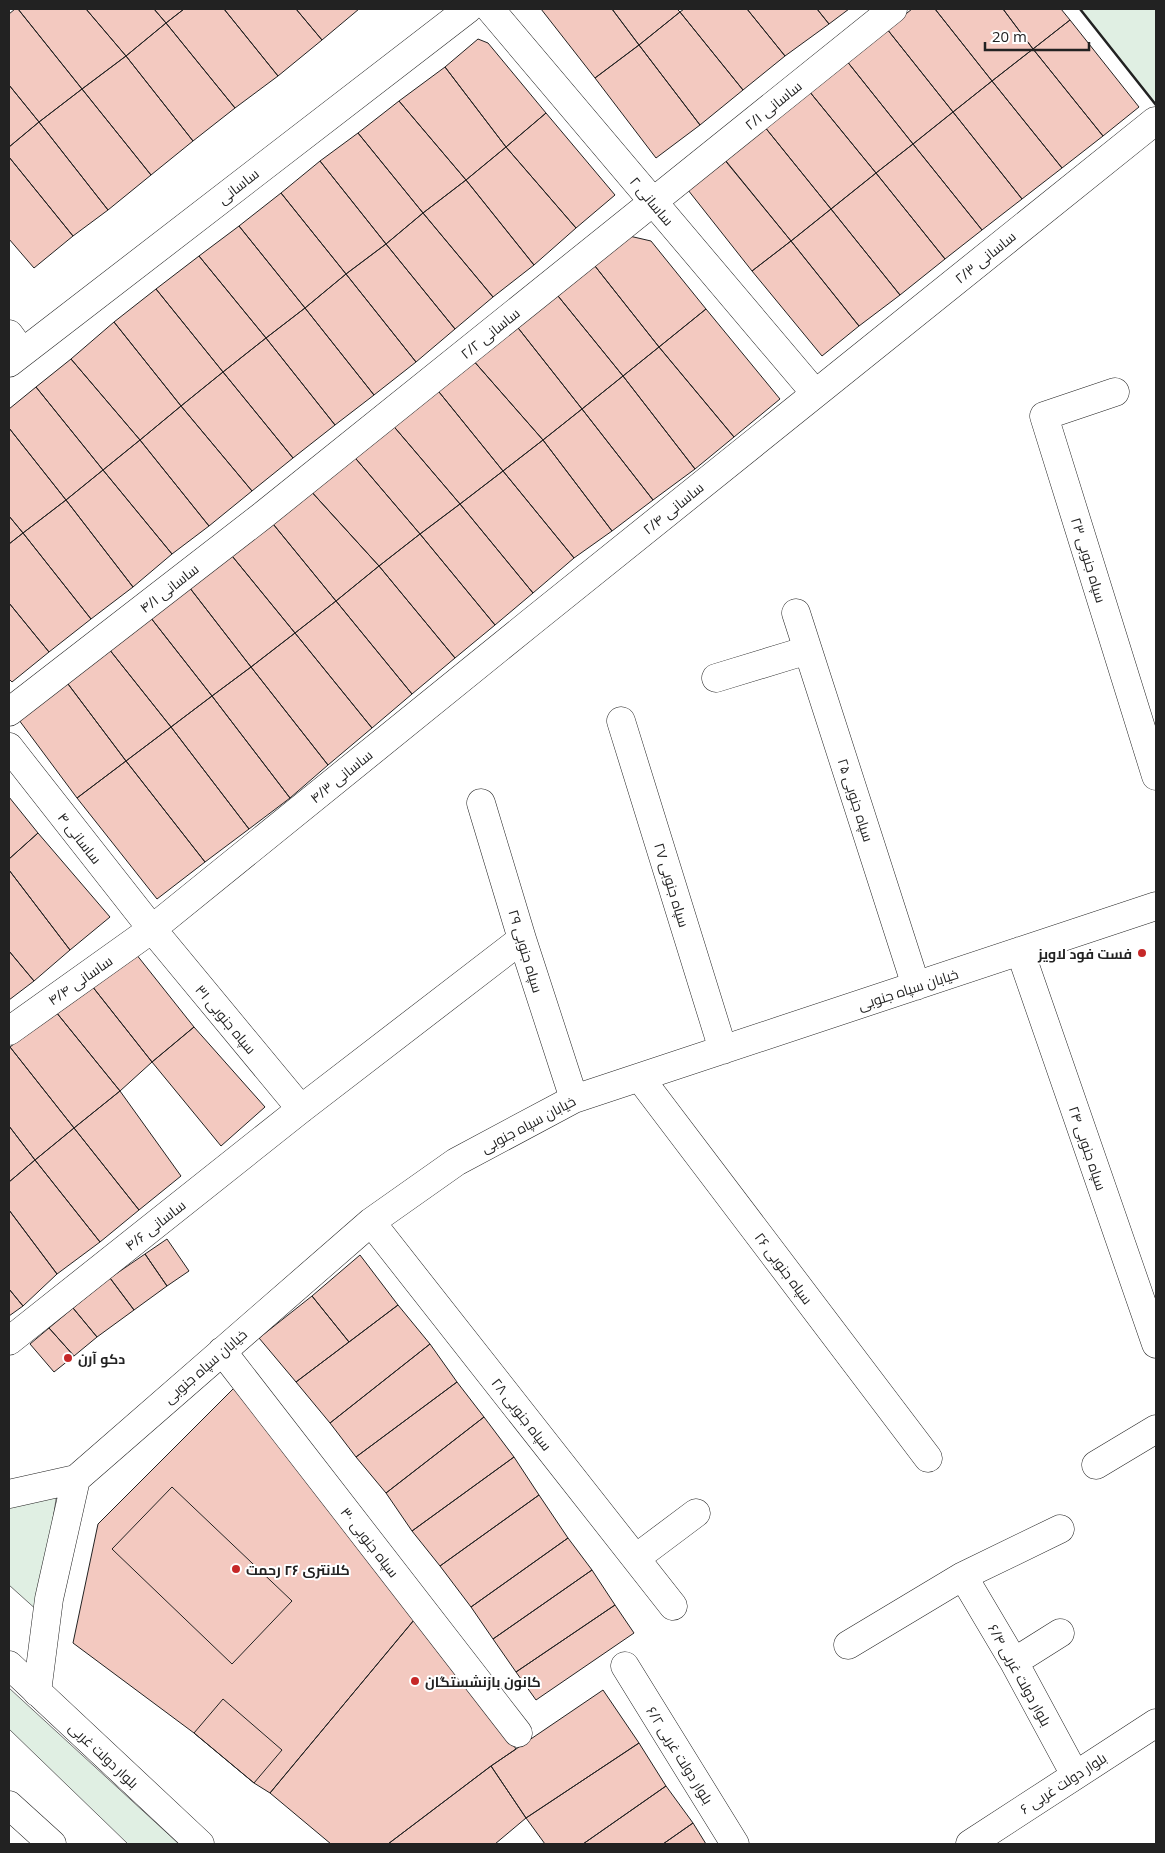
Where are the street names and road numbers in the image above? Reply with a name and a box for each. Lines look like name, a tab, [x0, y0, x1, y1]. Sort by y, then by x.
street label: ۲/۱ ساسانی	[741, 76, 805, 134]
street label: ساسانی	[213, 164, 263, 208]
street label: ۲ ساسانی	[626, 172, 678, 230]
street label: ۲/۳ ساسانی	[951, 227, 1019, 287]
street label: ۲/۲ ساسانی	[456, 303, 524, 363]
street label: ۲/۴ ساسانی	[639, 478, 707, 538]
street label: ۲۳ سپاه جنوبی	[1066, 515, 1111, 605]
street label: ۴/۱ ساسانی	[136, 559, 202, 617]
street label: ۴/۳ ساسانی	[306, 745, 376, 807]
street label: ۲۵ سپاه جنوبی	[833, 756, 878, 844]
street label: ۴ ساسانی	[54, 808, 106, 868]
street label: ۲۷ سپاه جنوبی	[649, 840, 694, 930]
street label: ۲۹ سپاه جنوبی	[503, 907, 548, 995]
street label: ۴/۴ ساسانی	[44, 951, 116, 1009]
street label: خیابان سپاه جنوبی	[855, 964, 961, 1015]
street label: ۳۱ سپاه جنوبی	[191, 980, 261, 1058]
street label: خیابان سپاه جنوبی	[477, 1091, 579, 1158]
street label: ۲۴ سپاه جنوبی	[1064, 1103, 1111, 1193]
street label: ۴/۶ ساسانی	[121, 1195, 189, 1255]
street label: ۲۶ سپاه جنوبی	[750, 1228, 817, 1308]
street label: خیابان سپاه جنوبی	[159, 1325, 251, 1408]
street label: ۲۸ سپاه جنوبی	[487, 1374, 556, 1455]
street label: ۳۰ سپاه جنوبی	[336, 1503, 403, 1582]
street label: بلوار دولت غربی ۶/۴	[984, 1621, 1056, 1729]
street label: بلوار دولت غربی ۶/۲	[642, 1702, 718, 1808]
street label: بلوار دولت غربی	[65, 1718, 143, 1792]
street label: بلوار دولت غربی ۶	[1016, 1748, 1110, 1818]

